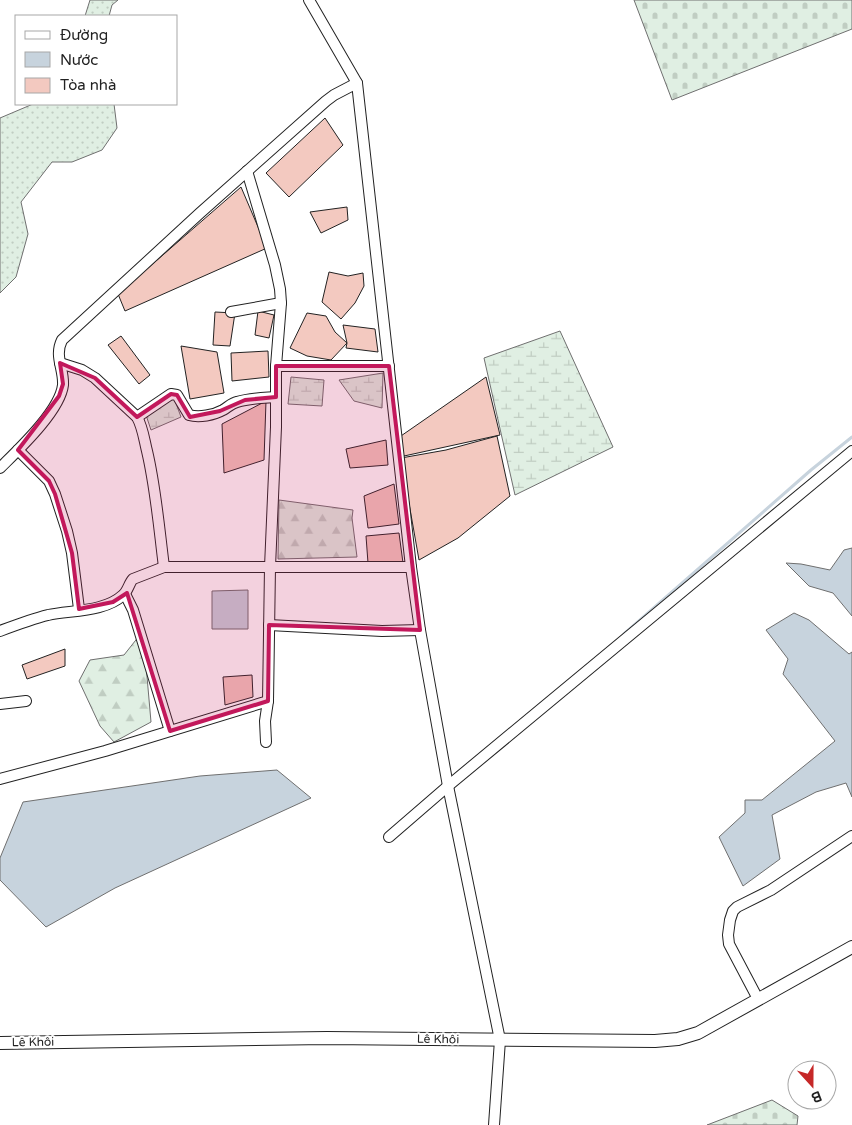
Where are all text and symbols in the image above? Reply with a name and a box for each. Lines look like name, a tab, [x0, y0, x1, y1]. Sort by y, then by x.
legend	[15, 15, 178, 105]
text: Đường	[60, 26, 108, 44]
text: Nước	[60, 51, 98, 69]
text: Tòa nhà	[60, 76, 116, 94]
street label: Lê Khôi	[417, 1032, 459, 1046]
street label: Lê Khôi	[12, 1035, 54, 1049]
north arrow	[787, 1060, 837, 1110]
text: B	[809, 1087, 824, 1106]

